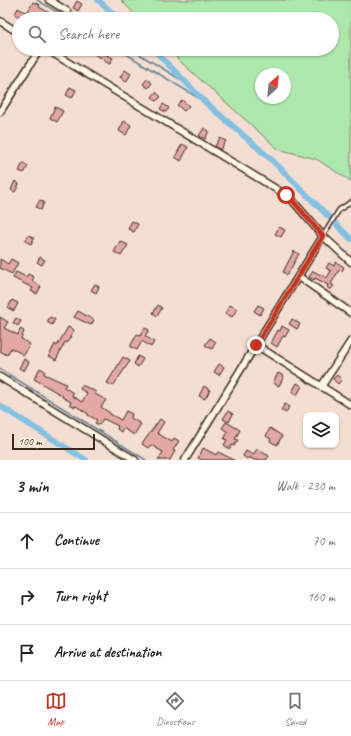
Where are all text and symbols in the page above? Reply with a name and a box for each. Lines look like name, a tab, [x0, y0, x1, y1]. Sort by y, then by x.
search box	[12, 12, 339, 56]
icon: search	[26, 23, 48, 45]
text: Search here	[58, 25, 119, 44]
north arrow	[255, 68, 291, 104]
route start	[277, 186, 295, 204]
route end	[247, 336, 265, 354]
map controls	[303, 412, 339, 448]
button: layers	[303, 412, 339, 448]
scale bar	[12, 432, 95, 451]
text: 100 m	[18, 434, 42, 448]
text: 3 min	[16, 476, 49, 497]
text: Walk · 230 m	[276, 478, 335, 494]
icon: ahead	[16, 530, 38, 552]
text: Continue	[54, 531, 99, 550]
text: 70 m	[313, 533, 335, 549]
icon: right	[16, 586, 38, 608]
text: Turn right	[54, 587, 107, 606]
text: 160 m	[307, 589, 335, 605]
icon: arrive	[16, 642, 38, 664]
text: Arrive at destination	[54, 643, 161, 662]
tab: Map	[45, 690, 67, 728]
tab: Directions	[156, 690, 195, 728]
tab: Saved	[284, 690, 306, 728]

